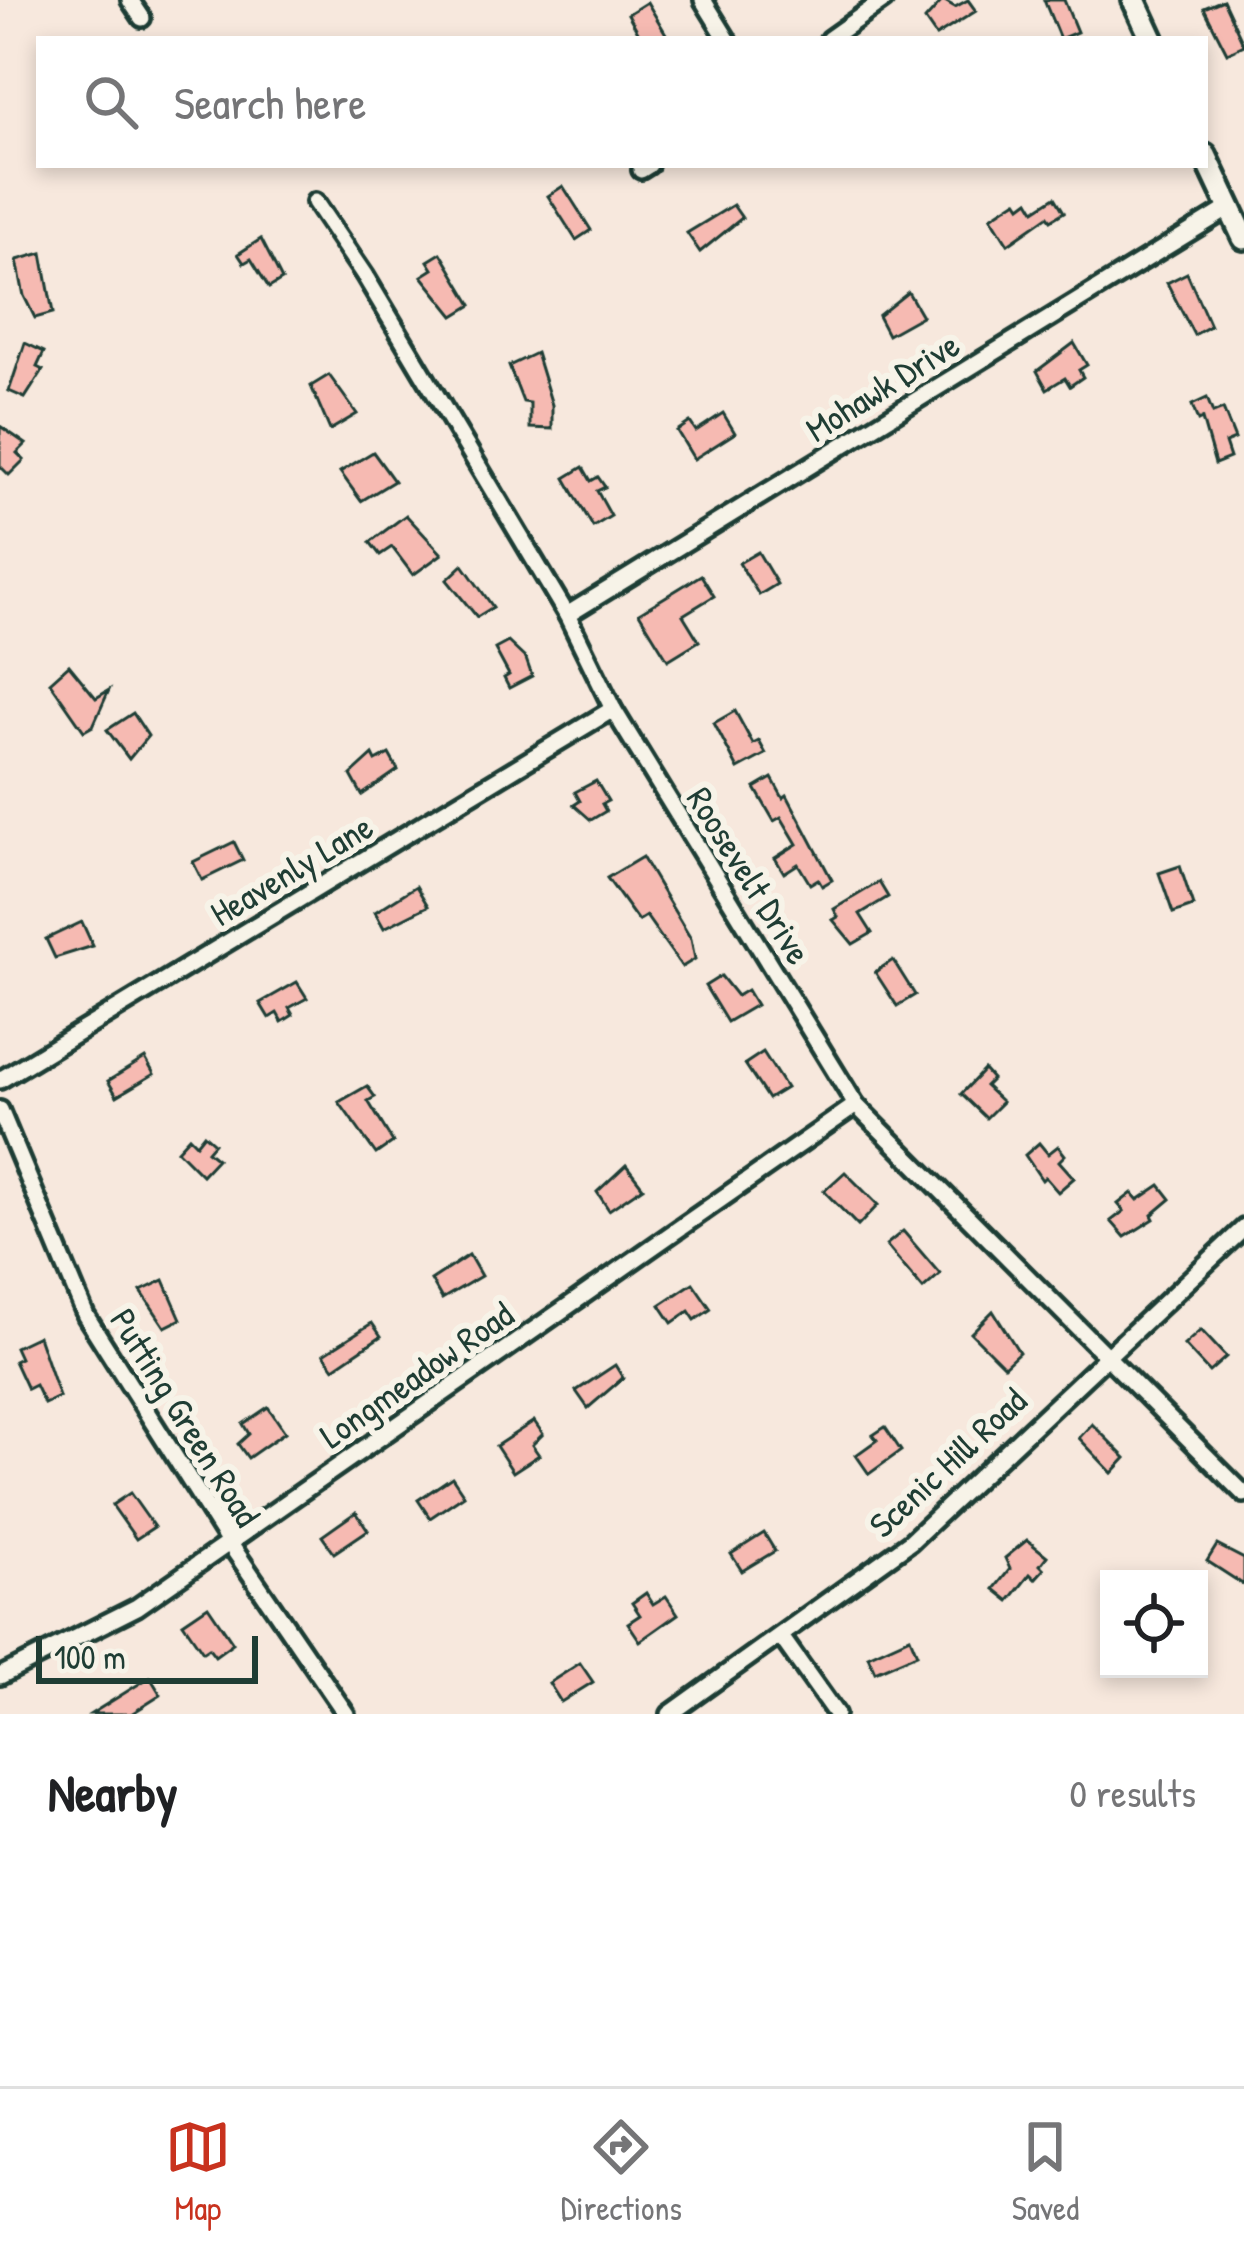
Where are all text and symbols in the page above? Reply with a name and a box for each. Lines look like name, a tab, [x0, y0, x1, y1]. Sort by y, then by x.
search box	[36, 36, 1208, 168]
icon: search	[78, 69, 144, 135]
text: Search here	[174, 72, 366, 133]
street label: Mohawk Drive	[796, 319, 968, 453]
street label: Roosevelt Drive	[676, 777, 824, 973]
street label: Heavenly Lane	[201, 801, 381, 937]
street label: Longmeadow Road	[310, 1289, 522, 1459]
street label: Putting Green Road	[99, 1299, 273, 1535]
street label: Scenic Hill Road	[857, 1376, 1037, 1548]
map controls	[1100, 1570, 1208, 1678]
button: locate	[1100, 1570, 1208, 1678]
scale bar	[36, 1630, 258, 1683]
text: 100 m	[54, 1635, 126, 1679]
text: Nearby	[48, 1758, 178, 1827]
text: 0 results	[1070, 1766, 1196, 1819]
tab: Map	[165, 2114, 231, 2230]
tab: Directions	[561, 2114, 682, 2230]
tab: Saved	[1012, 2114, 1079, 2230]

